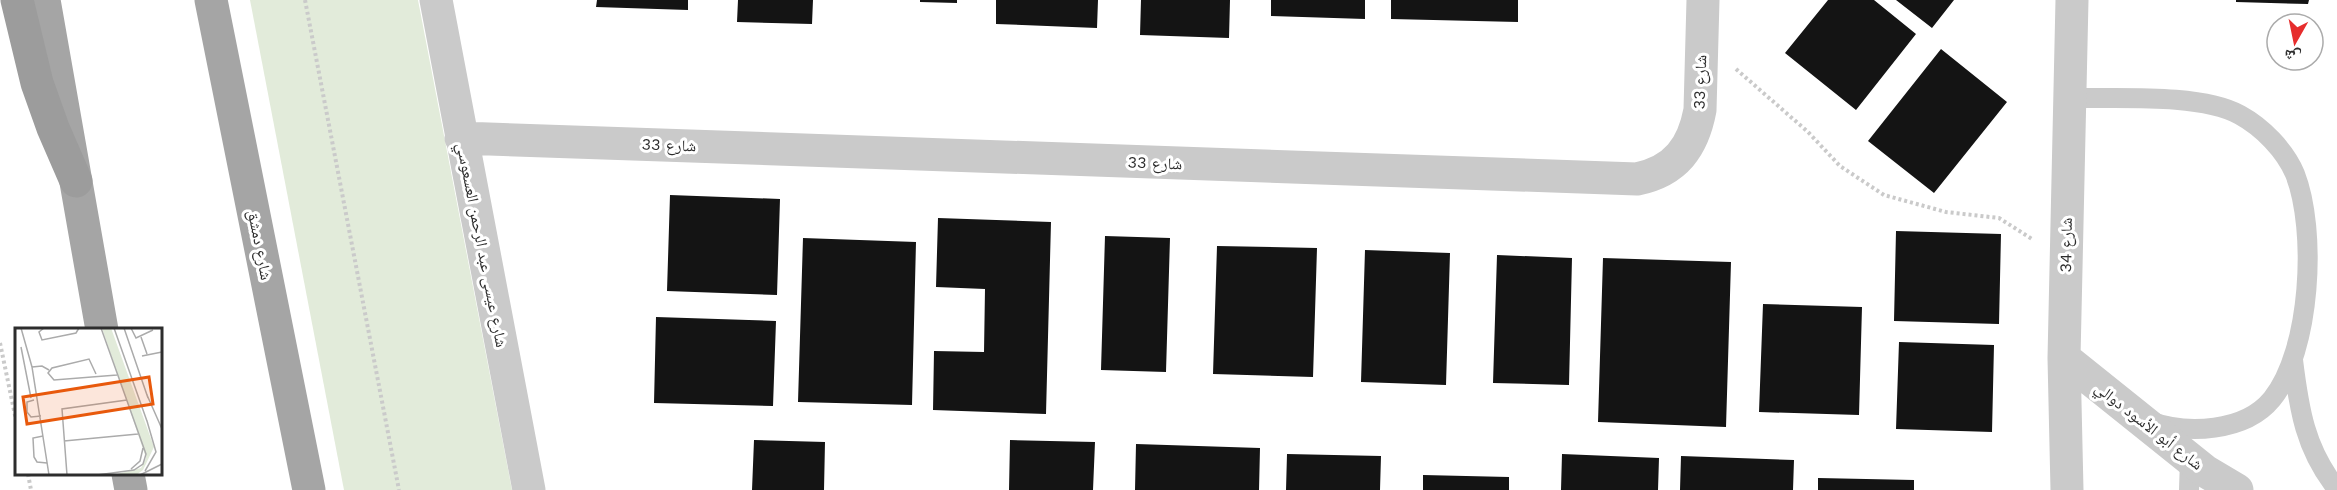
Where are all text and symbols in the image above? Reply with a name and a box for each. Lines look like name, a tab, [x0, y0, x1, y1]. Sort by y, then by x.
north arrow	[2265, 12, 2325, 72]
text: ش	[2283, 46, 2303, 67]
street label: شارع 33	[1690, 54, 1711, 110]
street label: شارع 33	[641, 135, 697, 156]
street label: شارع عيسى عبد الرحمن العسعوسي	[450, 141, 511, 349]
street label: شارع 33	[1127, 153, 1183, 174]
street label: شارع دمشق	[243, 208, 276, 282]
street label: شارع 34	[2056, 217, 2077, 273]
inset map	[15, 328, 162, 475]
street label: شارع أبو الأسود دوالي	[2089, 378, 2207, 476]

